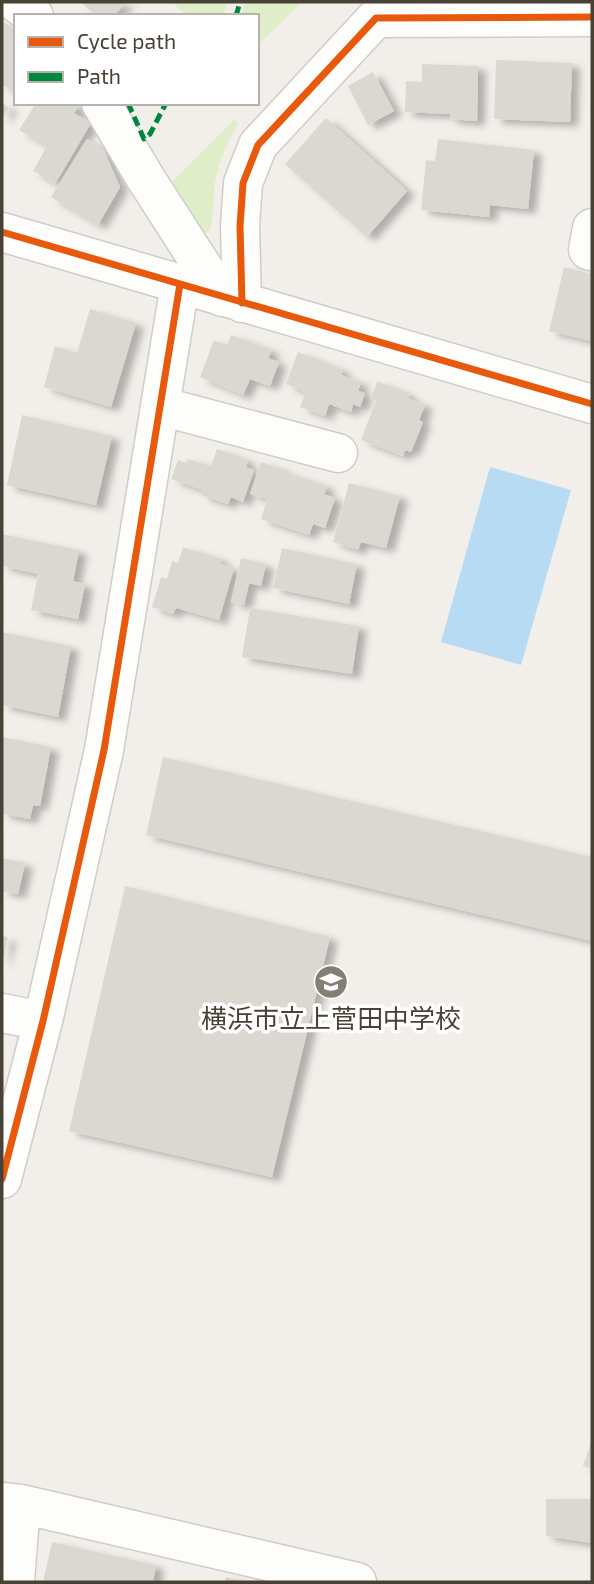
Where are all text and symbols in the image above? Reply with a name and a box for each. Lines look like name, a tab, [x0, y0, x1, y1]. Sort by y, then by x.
legend	[14, 14, 259, 105]
text: Cycle path	[77, 28, 176, 53]
text: Path	[77, 63, 121, 88]
school or university icon: 横浜市立上菅田中学校	[312, 963, 350, 1001]
place label: 横浜市立上菅田中学校	[201, 1002, 461, 1033]

